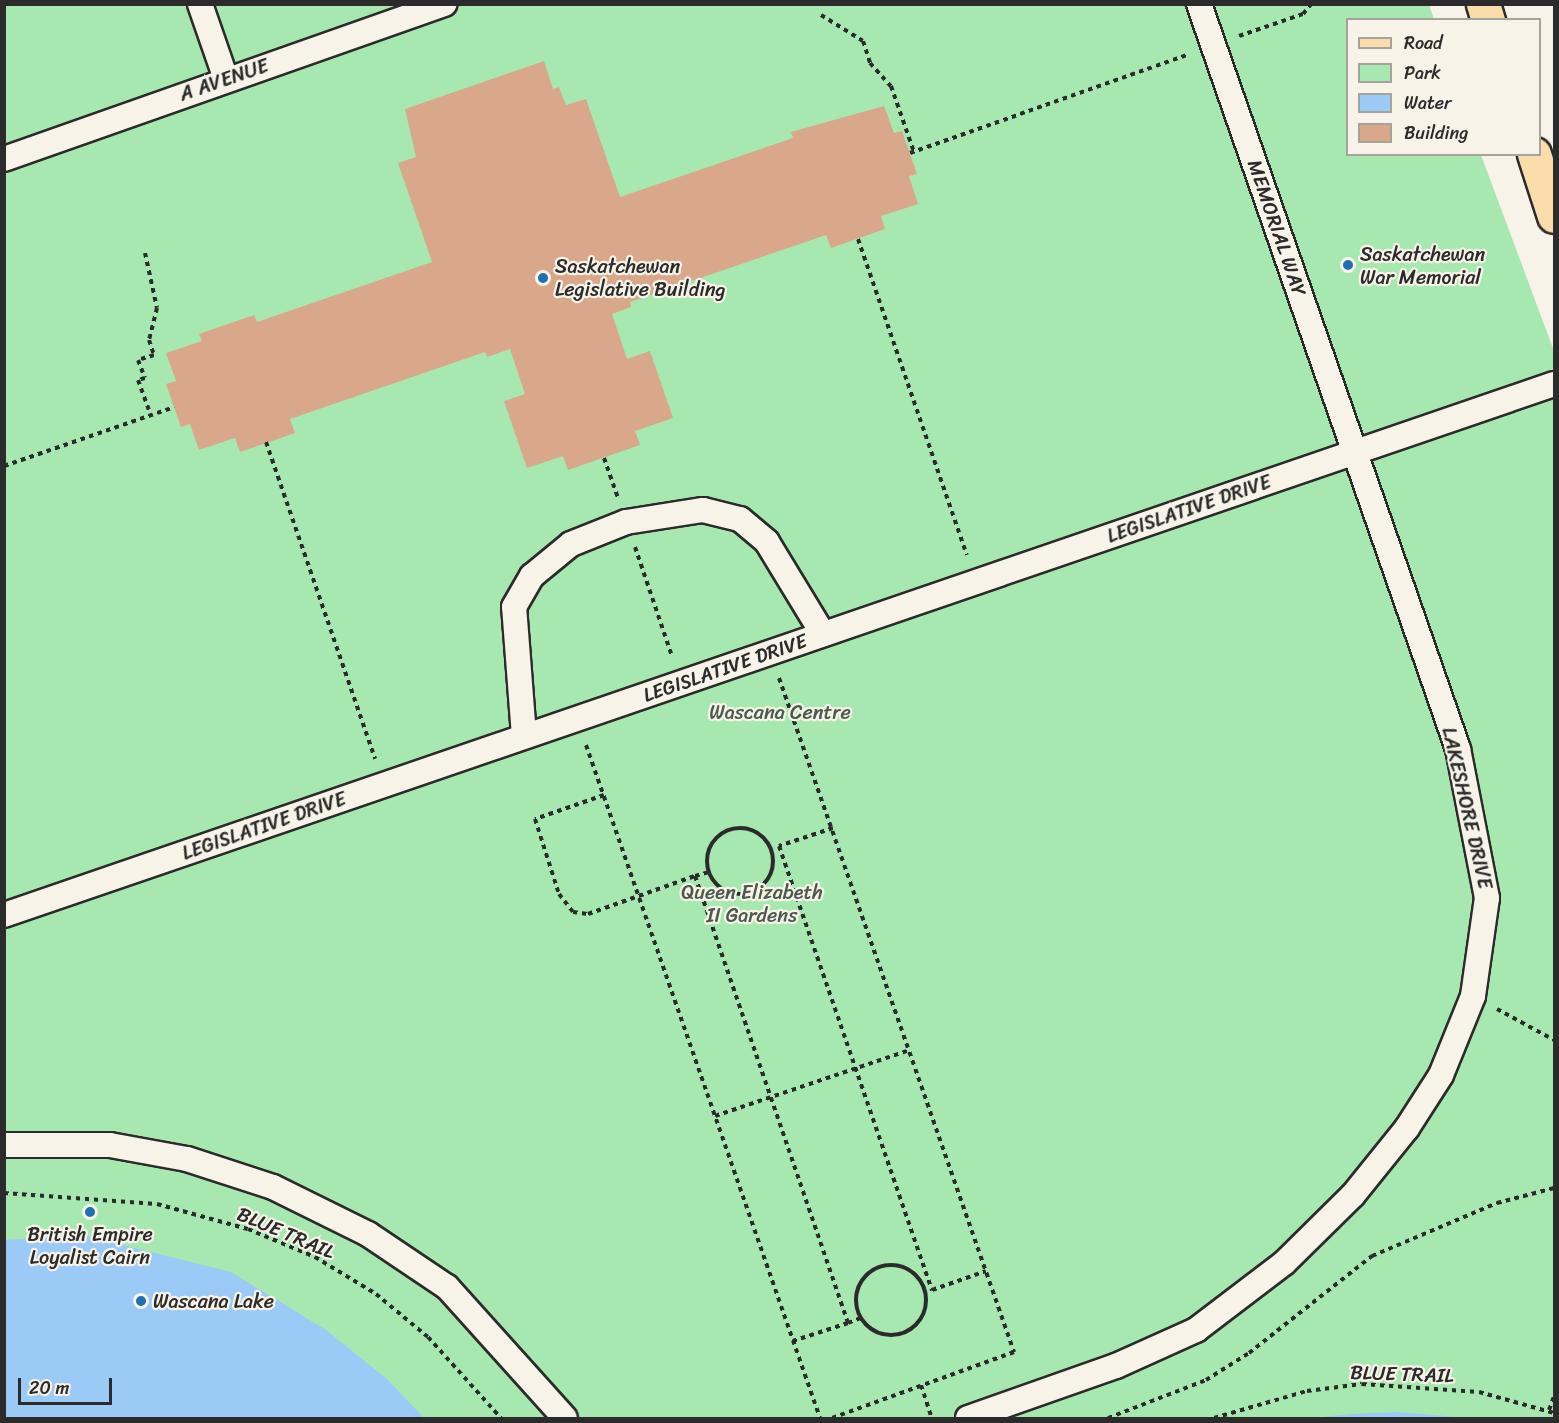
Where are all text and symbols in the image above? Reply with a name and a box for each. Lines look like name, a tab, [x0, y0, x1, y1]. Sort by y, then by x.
legend	[1346, 18, 1541, 156]
text: Road	[1404, 27, 1443, 59]
street label: A AVENUE	[176, 54, 272, 106]
text: Park	[1404, 57, 1441, 89]
text: Water	[1404, 87, 1451, 119]
text: Building	[1404, 117, 1468, 149]
street label: MEMORIAL WAY	[1243, 157, 1311, 299]
place label: Saskatchewan War Memorial	[1360, 242, 1485, 289]
place label: Saskatchewan Legislative Building	[555, 254, 726, 301]
marker: Saskatchewan War Memorial	[1341, 258, 1355, 272]
marker: Saskatchewan Legislative Building	[536, 271, 550, 285]
street label: LEGISLATIVE DRIVE	[1103, 469, 1275, 549]
street label: LEGISLATIVE DRIVE	[639, 628, 811, 708]
park label: Wascana Centre	[709, 700, 851, 724]
street label: LAKESHORE DRIVE	[1437, 724, 1497, 892]
street label: LEGISLATIVE DRIVE	[178, 786, 350, 866]
park label: Queen Elizabeth II Gardens	[682, 881, 822, 928]
street label: BLUE TRAIL	[234, 1202, 338, 1264]
marker: British Empire Loyalist Cairn	[83, 1205, 97, 1219]
place label: British Empire Loyalist Cairn	[27, 1222, 153, 1269]
place label: Wascana Lake	[153, 1289, 274, 1313]
marker: Wascana Lake	[134, 1294, 148, 1308]
street label: BLUE TRAIL	[1350, 1360, 1454, 1388]
scale bar	[21, 1366, 116, 1404]
text: 20 m	[29, 1372, 69, 1404]

